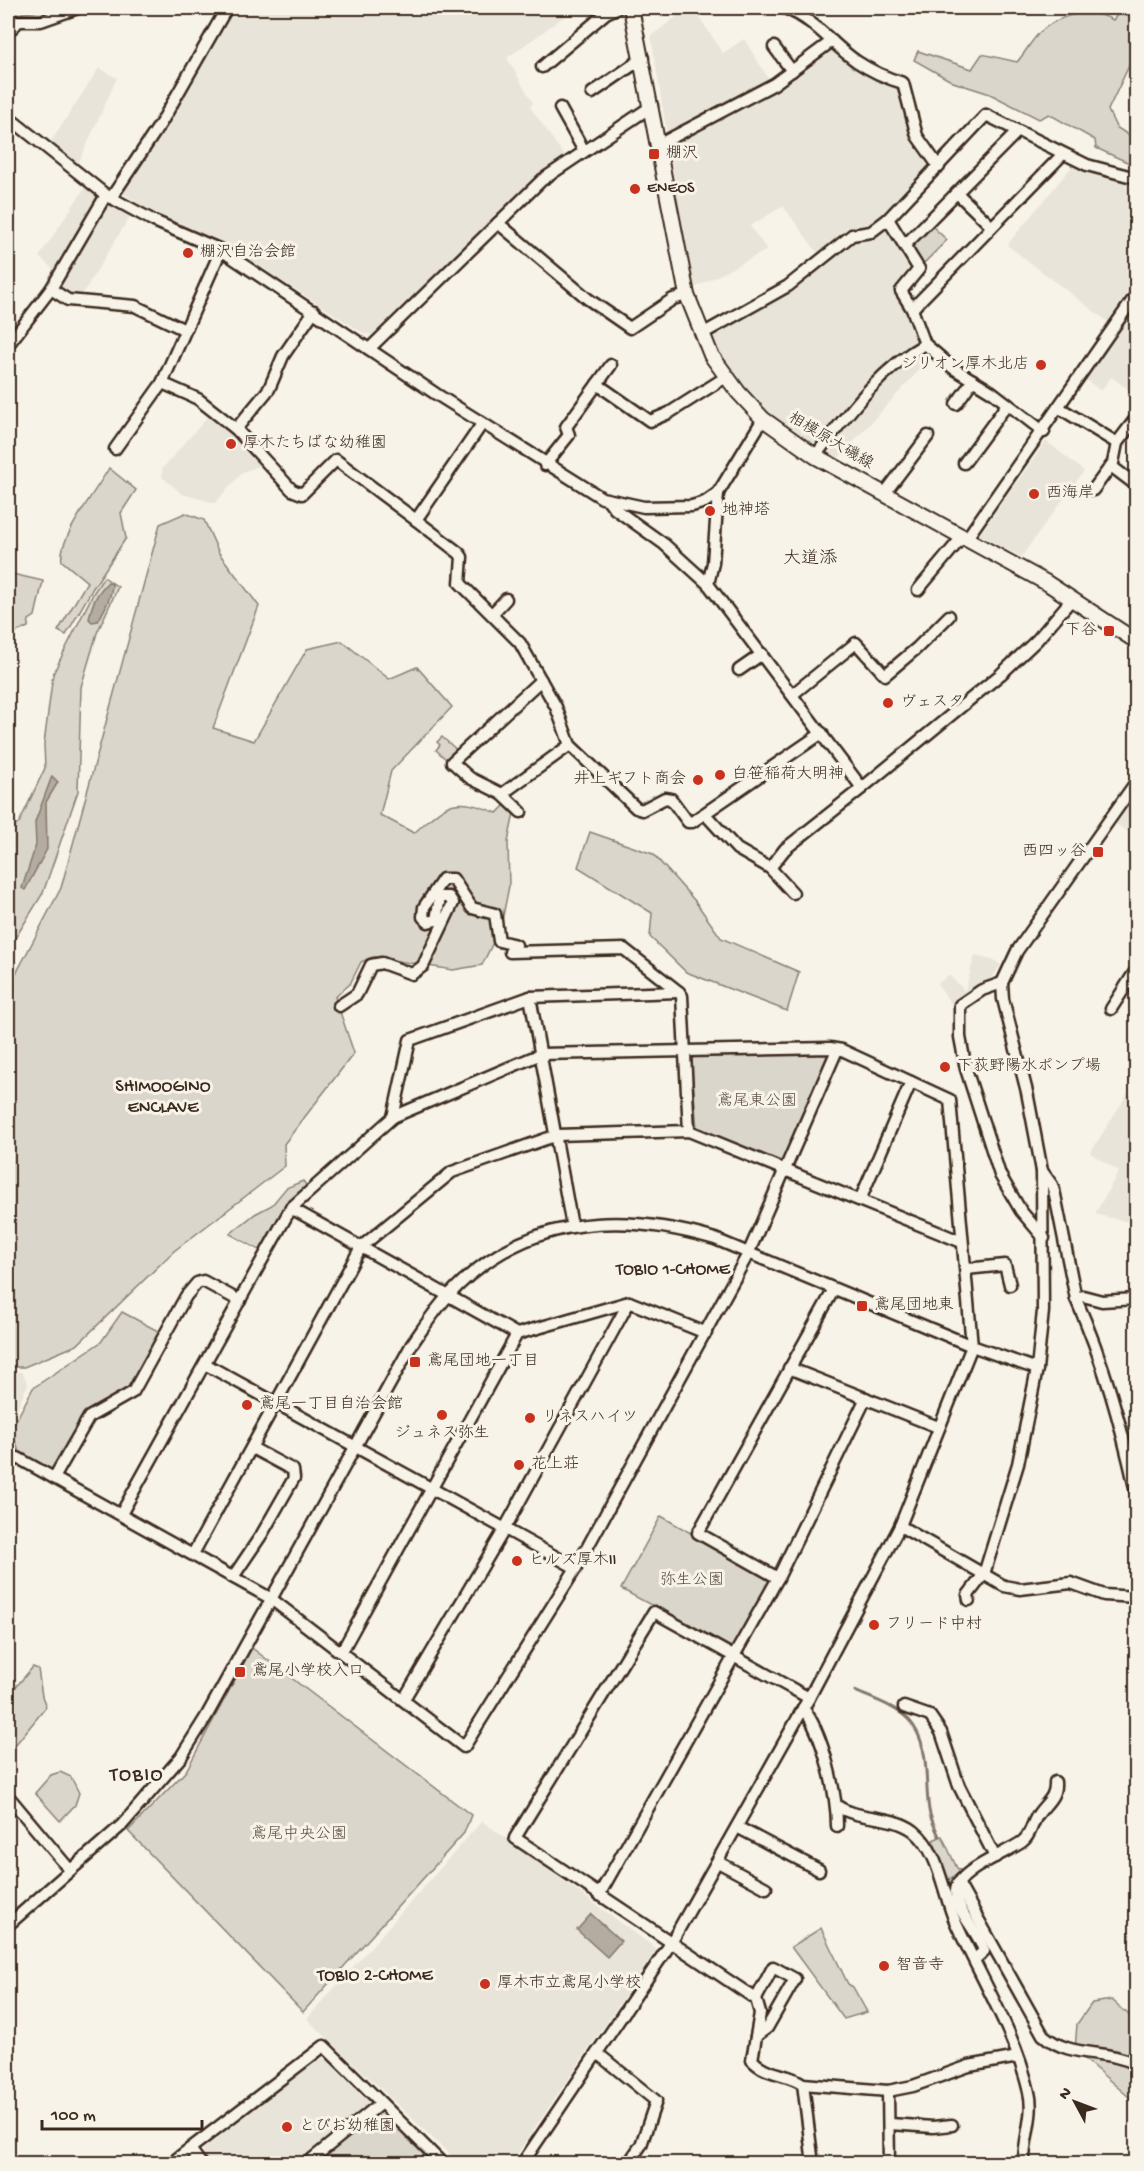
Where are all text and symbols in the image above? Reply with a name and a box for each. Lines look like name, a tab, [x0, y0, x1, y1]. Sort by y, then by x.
place label: 棚沢	[666, 144, 698, 164]
marker: 棚沢	[647, 147, 661, 161]
place label: ENEOS	[647, 180, 695, 199]
marker: ENEOS	[628, 182, 642, 196]
place label: 棚沢自治会館	[200, 242, 296, 263]
marker: 棚沢自治会館	[181, 246, 195, 260]
place label: ジリオン厚木北店	[901, 355, 1029, 375]
marker: ジリオン厚木北店	[1034, 358, 1048, 372]
street label: 相模原大磯線	[784, 407, 877, 475]
place label: 厚木たちばな幼稚園	[243, 434, 387, 454]
marker: 厚木たちばな幼稚園	[224, 437, 238, 451]
place label: 西海岸	[1046, 484, 1094, 504]
marker: 西海岸	[1027, 487, 1041, 501]
place label: 地神塔	[722, 501, 770, 521]
marker: 地神塔	[703, 504, 717, 518]
district label: 大道添	[783, 548, 838, 570]
place label: 下谷	[1065, 621, 1097, 641]
marker: 下谷	[1102, 624, 1116, 638]
place label: ヴェスタ	[900, 694, 964, 713]
marker: ヴェスタ	[881, 696, 895, 710]
place label: 白笹稲荷大明神	[732, 765, 844, 785]
marker: 白笹稲荷大明神	[713, 768, 727, 782]
place label: 井上ギフト商会	[574, 769, 686, 790]
marker: 井上ギフト商会	[691, 773, 705, 787]
place label: 西四ッ谷	[1022, 842, 1086, 862]
marker: 西四ッ谷	[1091, 845, 1105, 859]
place label: 下荻野陽水ポンプ場	[957, 1056, 1101, 1077]
marker: 下荻野陽水ポンプ場	[938, 1060, 952, 1074]
district label: SHIMOOGINO ENCLAVE	[115, 1077, 211, 1119]
park label: 鳶尾東公園	[717, 1091, 797, 1112]
district label: TOBIO 1-CHOME	[615, 1260, 731, 1281]
place label: 鳶尾団地東	[874, 1295, 954, 1316]
marker: 鳶尾団地東	[855, 1299, 869, 1313]
place label: 鳶尾団地一丁目	[427, 1352, 539, 1372]
marker: 鳶尾団地一丁目	[408, 1355, 422, 1369]
place label: 鳶尾一丁目自治会館	[259, 1394, 403, 1415]
marker: 鳶尾一丁目自治会館	[240, 1398, 254, 1412]
marker: ジュネス弥生	[435, 1408, 449, 1422]
place label: リネスハイツ	[542, 1409, 638, 1428]
marker: リネスハイツ	[523, 1411, 537, 1425]
place label: ジュネス弥生	[394, 1424, 490, 1444]
place label: 花上荘	[531, 1454, 579, 1475]
marker: 花上荘	[512, 1458, 526, 1472]
place label: ヒルズ厚木II	[529, 1551, 616, 1571]
marker: ヒルズ厚木II	[510, 1554, 524, 1568]
park label: 弥生公園	[660, 1571, 724, 1591]
place label: フリード中村	[886, 1615, 982, 1635]
marker: フリード中村	[867, 1618, 881, 1632]
place label: 鳶尾小学校入口	[252, 1662, 364, 1682]
marker: 鳶尾小学校入口	[233, 1665, 247, 1679]
district label: TOBIO	[109, 1765, 164, 1788]
park label: 鳶尾中央公園	[251, 1825, 347, 1845]
place label: 智音寺	[896, 1956, 944, 1976]
marker: 智音寺	[877, 1959, 891, 1973]
district label: TOBIO 2-CHOME	[316, 1966, 434, 1987]
place label: 厚木市立鳶尾小学校	[497, 1974, 641, 1994]
marker: 厚木市立鳶尾小学校	[478, 1977, 492, 1991]
north arrow	[1045, 2072, 1105, 2132]
text: N	[1056, 2084, 1077, 2105]
scale bar	[42, 2093, 202, 2131]
text: 100 m	[50, 2106, 96, 2127]
place label: とびお幼稚園	[299, 2117, 395, 2137]
marker: とびお幼稚園	[280, 2120, 294, 2134]

